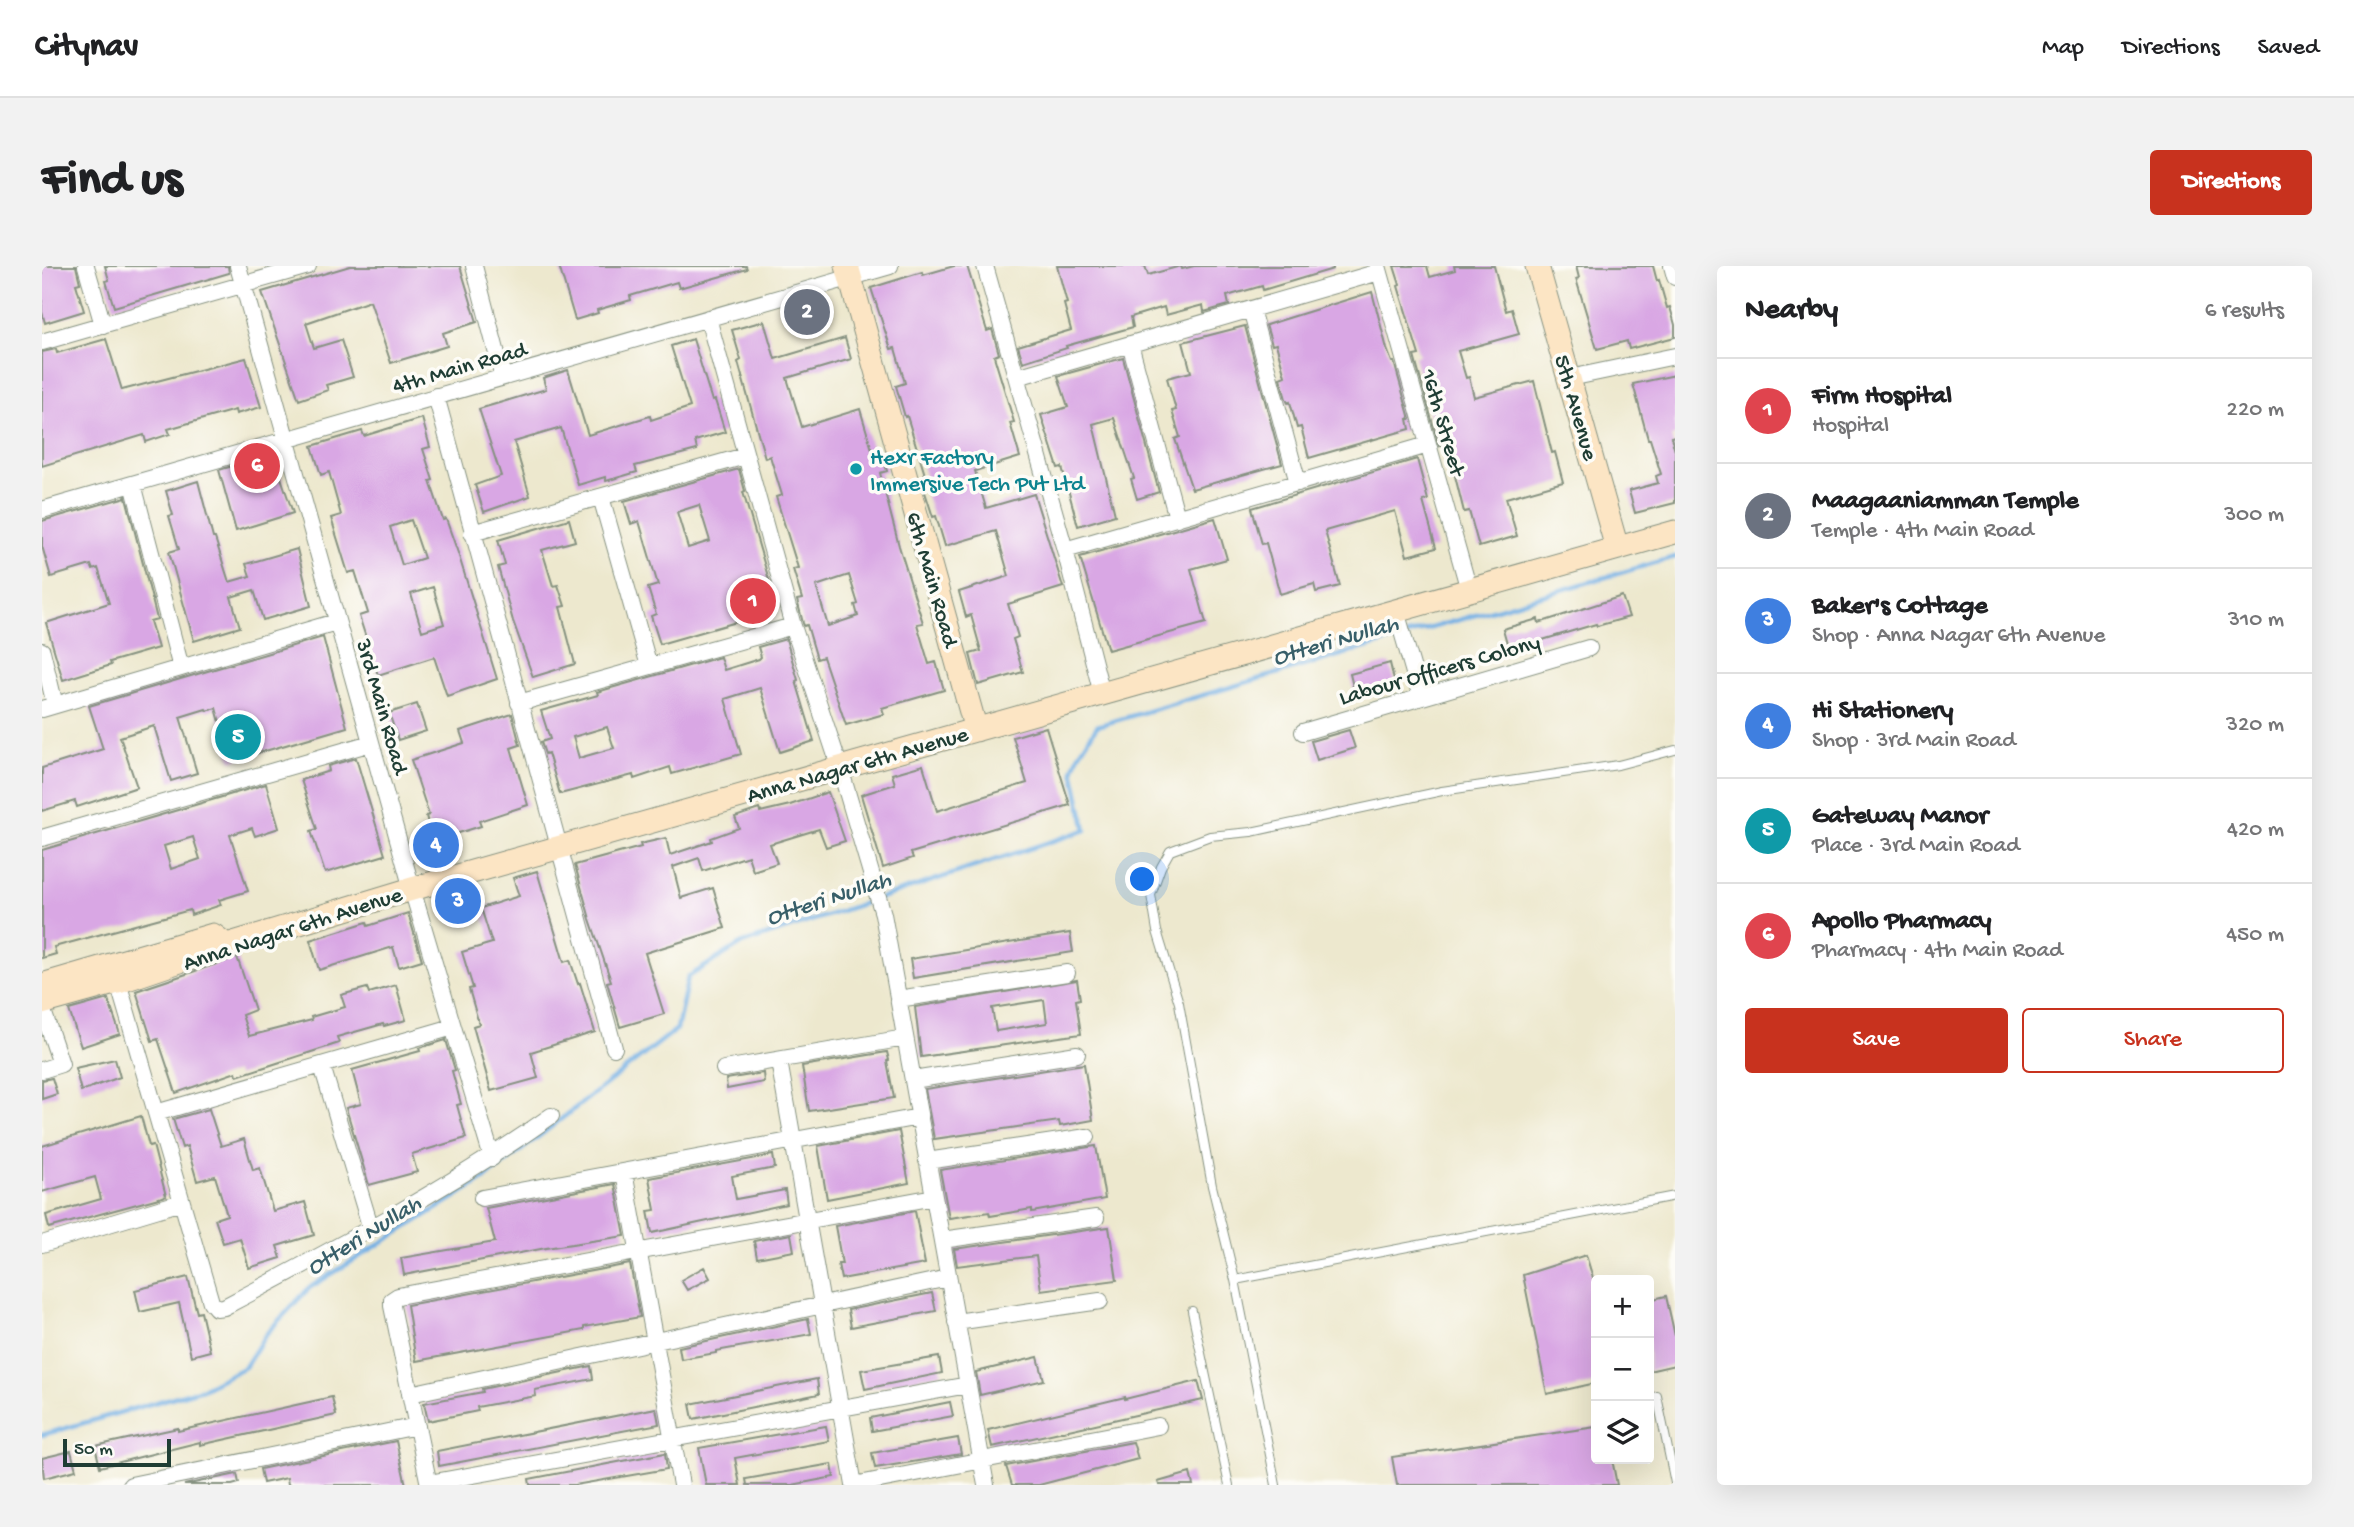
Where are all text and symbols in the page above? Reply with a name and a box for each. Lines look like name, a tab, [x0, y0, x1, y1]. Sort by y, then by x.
text: Citynav	[35, 29, 138, 67]
text: Map	[2042, 34, 2084, 63]
text: Directions	[2122, 34, 2220, 63]
text: Saved	[2258, 34, 2319, 63]
button: Directions	[2150, 150, 2312, 215]
text: Find us	[42, 153, 182, 211]
pin: 2	[784, 286, 830, 338]
text: Nearby	[1745, 294, 1838, 329]
text: 6 results	[2205, 298, 2284, 325]
street label: 4th Main Road	[390, 337, 532, 401]
street label: 5th Avenue	[1547, 352, 1603, 465]
street label: 16th Street	[1413, 366, 1470, 481]
text: Firm Hospital	[1812, 382, 1952, 413]
text: 1	[1763, 397, 1773, 424]
text: 220 m	[2227, 397, 2284, 424]
text: Hospital	[1812, 413, 1889, 440]
pin: 6	[234, 440, 280, 492]
place label: Hexr Factory Immersive Tech Pvt Ltd	[870, 446, 1086, 499]
marker: Hexr Factory Immersive Tech Pvt Ltd	[848, 461, 864, 477]
text: Maagaaniamman Temple	[1812, 487, 2079, 518]
text: 2	[1762, 502, 1774, 529]
text: 300 m	[2224, 502, 2284, 529]
street label: 6th Main Road	[898, 509, 963, 652]
text: Temple · 4th Main Road	[1812, 518, 2034, 545]
pin: 1	[730, 575, 776, 627]
text: Baker's Cottage	[1812, 592, 1988, 623]
text: 3	[1762, 607, 1774, 634]
text: 310 m	[2228, 607, 2284, 634]
water label: Otteri Nullah	[1270, 610, 1403, 674]
text: Shop · Anna Nagar 6th Avenue	[1812, 623, 2105, 650]
street label: Labour Officers Colony	[1336, 630, 1544, 713]
street label: 3rd Main Road	[348, 635, 413, 779]
text: Hi Stationery	[1812, 697, 1953, 728]
pin: 5	[215, 711, 261, 763]
text: 4	[1763, 712, 1773, 739]
text: 320 m	[2226, 712, 2284, 739]
street label: Anna Nagar 6th Avenue	[744, 722, 973, 811]
text: Shop · 3rd Main Road	[1812, 728, 2016, 755]
text: Gateway Manor	[1812, 802, 1988, 833]
text: 5	[1762, 817, 1774, 844]
text: 420 m	[2227, 817, 2284, 844]
pin: 4	[413, 819, 459, 871]
text: Place · 3rd Main Road	[1812, 833, 2020, 860]
your location	[1125, 862, 1159, 896]
water label: Otteri Nullah	[763, 866, 896, 934]
pin: 3	[435, 875, 481, 927]
street label: Anna Nagar 6th Avenue	[180, 882, 407, 979]
text: Apollo Pharmacy	[1812, 907, 1991, 938]
text: 6	[1762, 922, 1774, 949]
text: 450 m	[2226, 922, 2284, 949]
text: Pharmacy · 4th Main Road	[1812, 938, 2063, 965]
button: Save	[1745, 1008, 2008, 1073]
button: Share	[2022, 1008, 2284, 1073]
water label: Otteri Nullah	[302, 1190, 428, 1284]
map controls	[1591, 1275, 1654, 1464]
button: +	[1591, 1275, 1654, 1338]
button: −	[1591, 1338, 1654, 1401]
button: layers	[1591, 1401, 1654, 1464]
scale bar	[63, 1436, 172, 1468]
text: 50 m	[74, 1439, 113, 1462]

